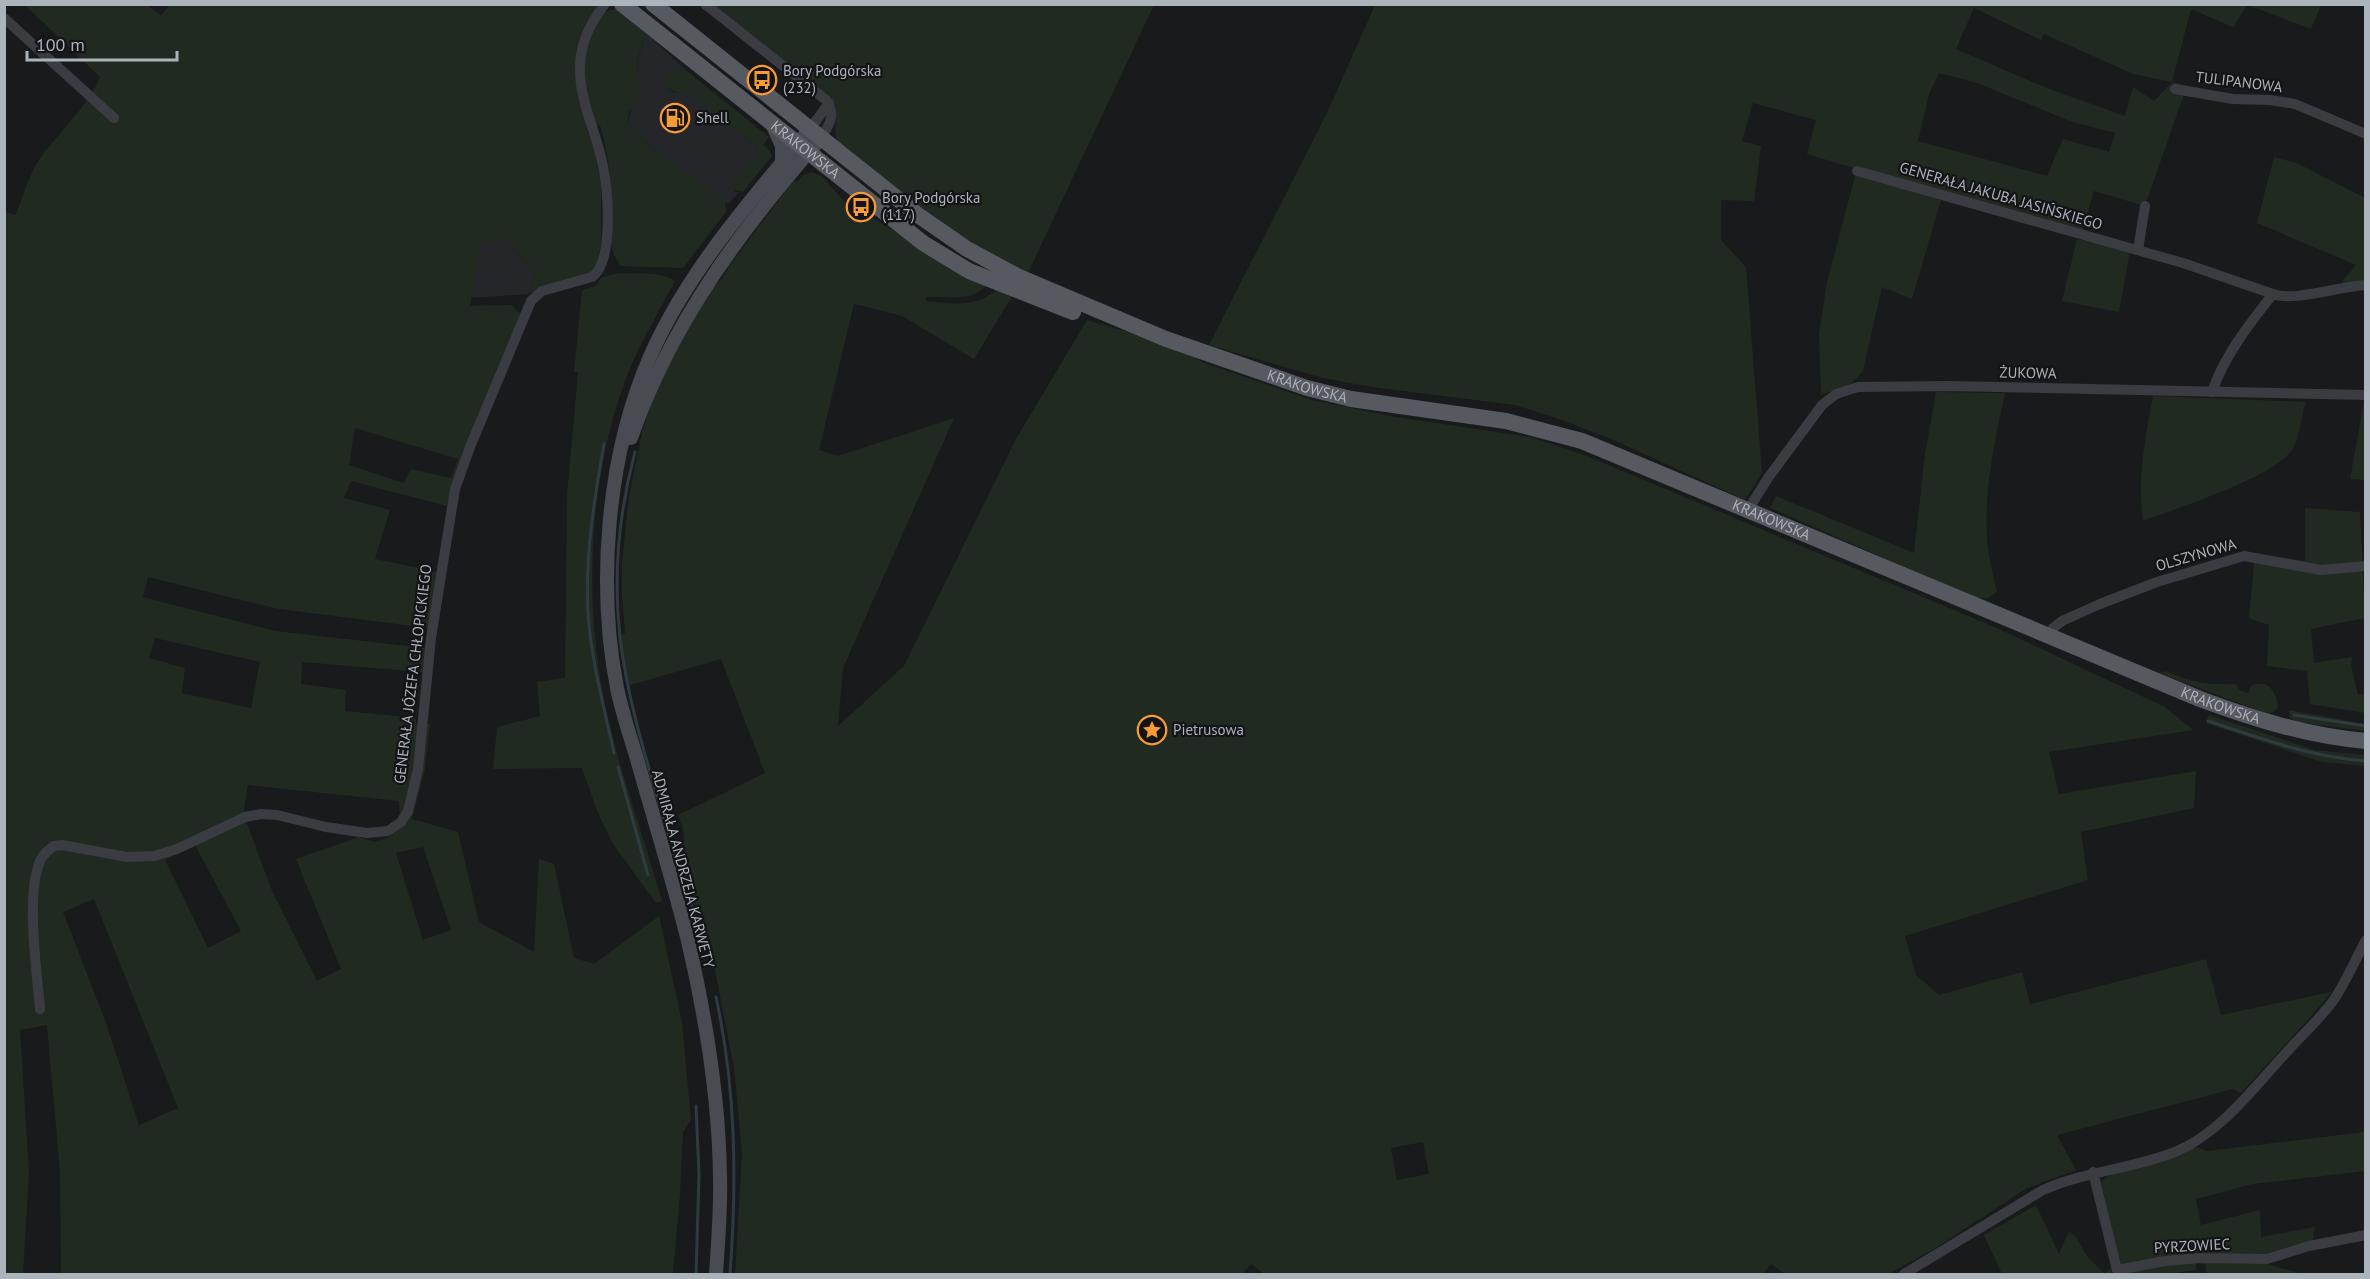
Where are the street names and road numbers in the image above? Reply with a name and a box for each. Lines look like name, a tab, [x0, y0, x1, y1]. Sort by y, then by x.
street label: TULIPANOWA	[2195, 67, 2284, 96]
street label: KRAKOWSKA	[767, 116, 844, 182]
street label: GENERAŁA JAKUBA JASIŃSKIEGO	[1897, 157, 2105, 234]
street label: ŻUKOWA	[1999, 363, 2057, 383]
street label: KRAKOWSKA	[1265, 365, 1350, 407]
street label: KRAKOWSKA	[1730, 495, 1814, 544]
street label: OLSZYNOWA	[2153, 534, 2239, 575]
street label: GENERAŁA JÓZEFA CHŁOPICKIEGO	[390, 563, 435, 785]
street label: KRAKOWSKA	[2178, 682, 2263, 728]
street label: ADMIRAŁA ANDRZEJA KARWETY	[648, 768, 719, 971]
street label: PYRZOWIEC	[2153, 1234, 2230, 1257]

